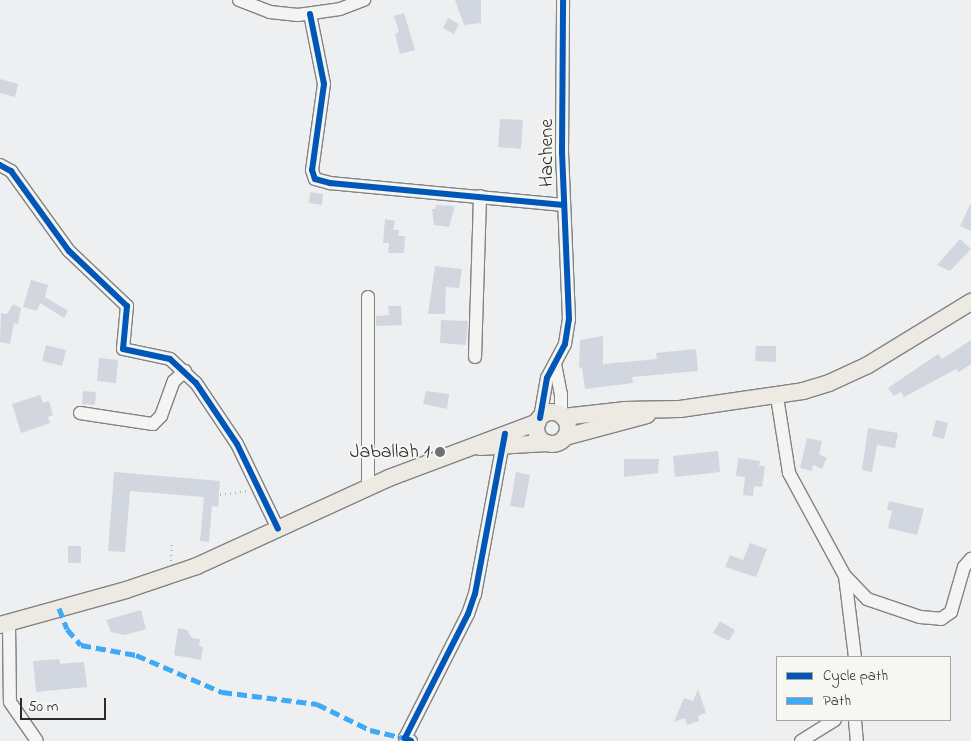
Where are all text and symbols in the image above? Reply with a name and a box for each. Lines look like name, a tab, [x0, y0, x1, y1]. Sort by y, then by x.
street label: Hachene	[535, 119, 559, 187]
place label: Jaballah 1	[350, 440, 430, 464]
marker: Jaballah 1	[434, 446, 446, 458]
legend	[776, 656, 951, 721]
text: Cycle path	[823, 665, 888, 687]
scale bar	[22, 688, 109, 720]
text: Path	[823, 690, 851, 712]
text: 50 m	[28, 696, 58, 718]

